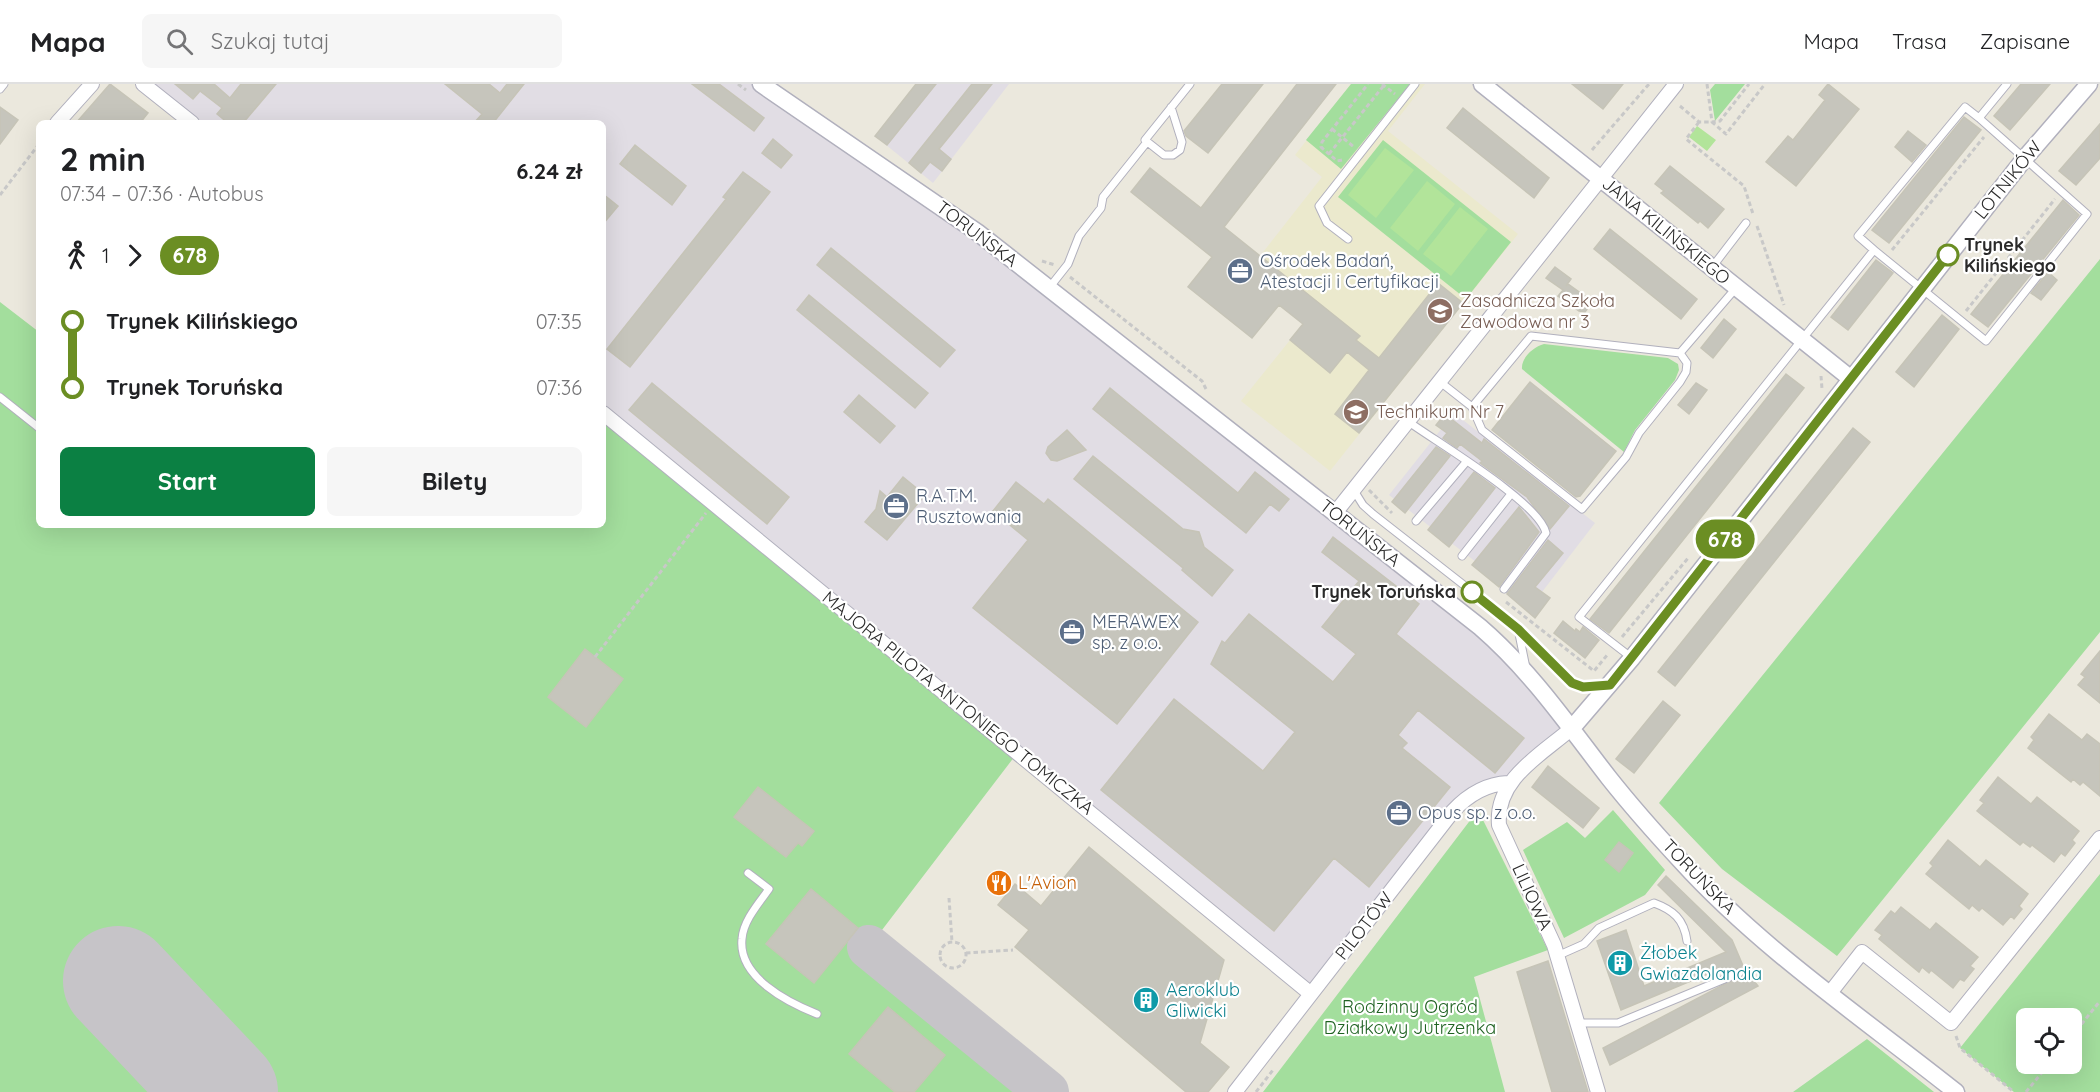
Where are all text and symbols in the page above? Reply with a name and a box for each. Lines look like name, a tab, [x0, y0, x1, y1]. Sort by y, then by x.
search box	[142, 14, 562, 68]
text: Mapa	[30, 24, 106, 59]
icon: search	[163, 25, 196, 58]
text: Szukaj tutaj	[211, 27, 330, 55]
text: Mapa	[1804, 28, 1859, 54]
text: Trasa	[1892, 28, 1947, 54]
text: Zapisane	[1980, 28, 2070, 54]
street label: LOTNIKÓW	[1969, 136, 2046, 224]
text: 2 min	[60, 138, 146, 179]
text: 6.24 zł	[516, 157, 582, 185]
street label: JANA KILIŃSKIEGO	[1598, 172, 1735, 289]
text: 07:34 – 07:36 · Autobus	[60, 181, 264, 206]
street label: TORUŃSKA	[932, 195, 1023, 272]
place label: Trynek Kilińskiego	[1964, 233, 2056, 277]
icon: walk	[60, 239, 93, 272]
icon: forward	[118, 239, 151, 272]
text: 678	[172, 242, 207, 268]
text: 1	[102, 243, 109, 268]
marker: Trynek Kilińskiego	[1937, 244, 1959, 266]
place label: Ośrodek Badań, Atestacji i Certyfikacji	[1260, 249, 1439, 293]
office icon: Ośrodek Badań, Atestacji i Certyfikacji	[1225, 256, 1255, 286]
place label: Zasadnicza Szkoła Zawodowa nr 3	[1460, 289, 1615, 333]
school or university icon: Zasadnicza Szkoła Zawodowa nr 3	[1425, 296, 1455, 326]
text: Trynek Kilińskiego	[106, 307, 298, 335]
text: 07:35	[536, 309, 582, 334]
text: Trynek Toruńska	[106, 373, 283, 401]
text: 07:36	[536, 375, 582, 400]
school or university icon: Technikum Nr 7	[1341, 397, 1371, 427]
place label: Technikum Nr 7	[1376, 400, 1504, 423]
button: Start	[60, 447, 315, 516]
button: Bilety	[327, 447, 582, 516]
place label: R.A.T.M. Rusztowania	[916, 484, 1022, 528]
office icon: R.A.T.M. Rusztowania	[881, 491, 911, 521]
street label: TORUŃSKA	[1315, 494, 1406, 571]
line badge: 678	[1690, 520, 1760, 558]
text: 678	[1708, 526, 1742, 552]
place label: Trynek Toruńska	[1311, 580, 1456, 603]
marker: Trynek Toruńska	[1461, 581, 1483, 603]
street label: MAJORA PILOTA ANTONIEGO TOMICZKA	[818, 586, 1099, 820]
place label: MERAWEX sp. z o.o.	[1092, 610, 1179, 654]
office icon: MERAWEX sp. z o.o.	[1057, 617, 1087, 647]
office icon: Opus sp. z o.o.	[1384, 798, 1414, 828]
place label: Opus sp. z o.o.	[1418, 801, 1536, 824]
street label: TORUŃSKA	[1658, 834, 1741, 919]
street label: LILIOWA	[1507, 860, 1558, 934]
restaurant icon: L'Avion	[984, 868, 1014, 898]
place label: L'Avion	[1018, 871, 1077, 894]
street label: PILOTÓW	[1330, 887, 1397, 964]
place label: Żłobek Gwiazdolandia	[1640, 941, 1762, 985]
building icon: Żłobek Gwiazdolandia	[1605, 948, 1635, 978]
place label: Aeroklub Gliwicki	[1166, 978, 1240, 1022]
building icon: Aeroklub Gliwicki	[1131, 985, 1161, 1015]
park label: Rodzinny Ogród Działkowy Jutrzenka	[1324, 995, 1496, 1039]
map controls	[2016, 1008, 2082, 1074]
button: locate	[2016, 1008, 2082, 1074]

